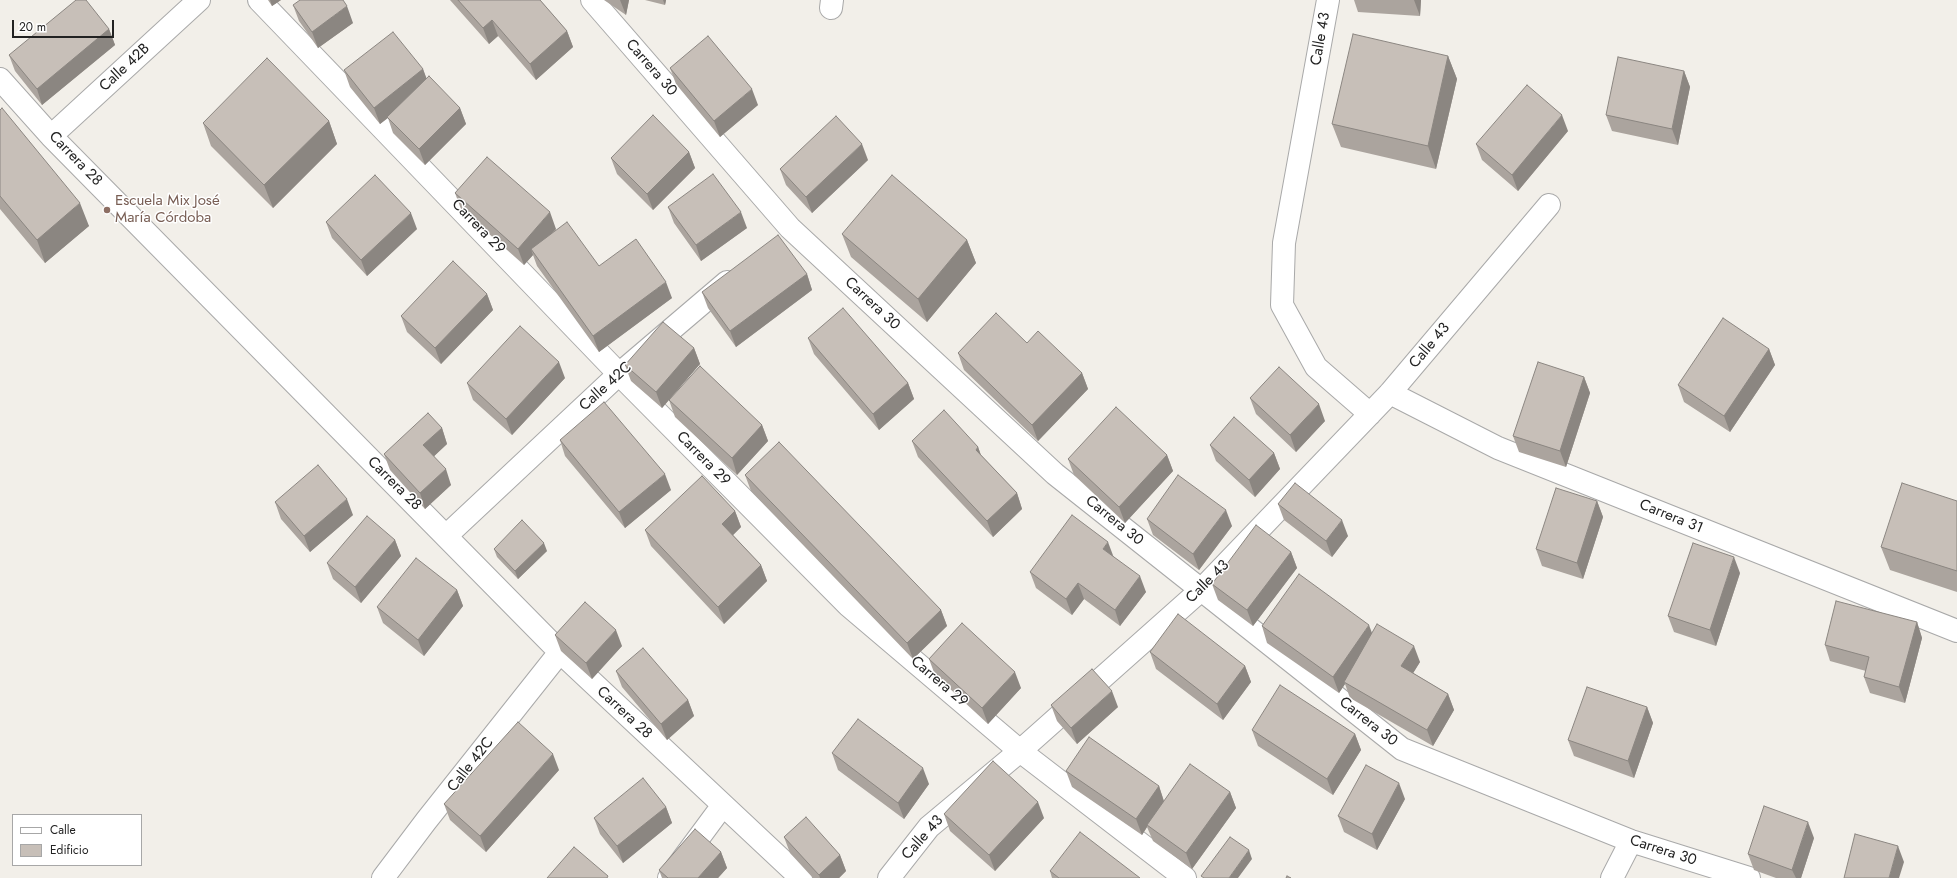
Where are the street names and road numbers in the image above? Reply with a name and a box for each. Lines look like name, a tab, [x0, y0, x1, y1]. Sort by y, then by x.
street label: Calle 43	[1307, 11, 1335, 67]
street label: Carrera 30	[621, 36, 681, 100]
street label: Calle 42B	[96, 40, 154, 96]
street label: Carrera 28	[45, 128, 105, 190]
street label: Carrera 29	[447, 196, 509, 258]
street label: Carrera 30	[841, 274, 903, 334]
street label: Calle 43	[1406, 320, 1454, 372]
street label: Calle 42C	[576, 359, 636, 415]
street label: Carrera 29	[672, 428, 734, 490]
street label: Carrera 28	[363, 453, 425, 515]
street label: Carrera 30	[1081, 492, 1147, 550]
street label: Carrera 31	[1637, 496, 1705, 538]
street label: Calle 43	[1183, 557, 1233, 607]
street label: Carrera 29	[907, 653, 971, 711]
street label: Carrera 28	[593, 683, 655, 743]
street label: Carrera 30	[1335, 694, 1401, 750]
street label: Calle 42C	[444, 734, 498, 796]
street label: Calle 43	[898, 812, 948, 864]
street label: Carrera 30	[1627, 832, 1699, 870]

